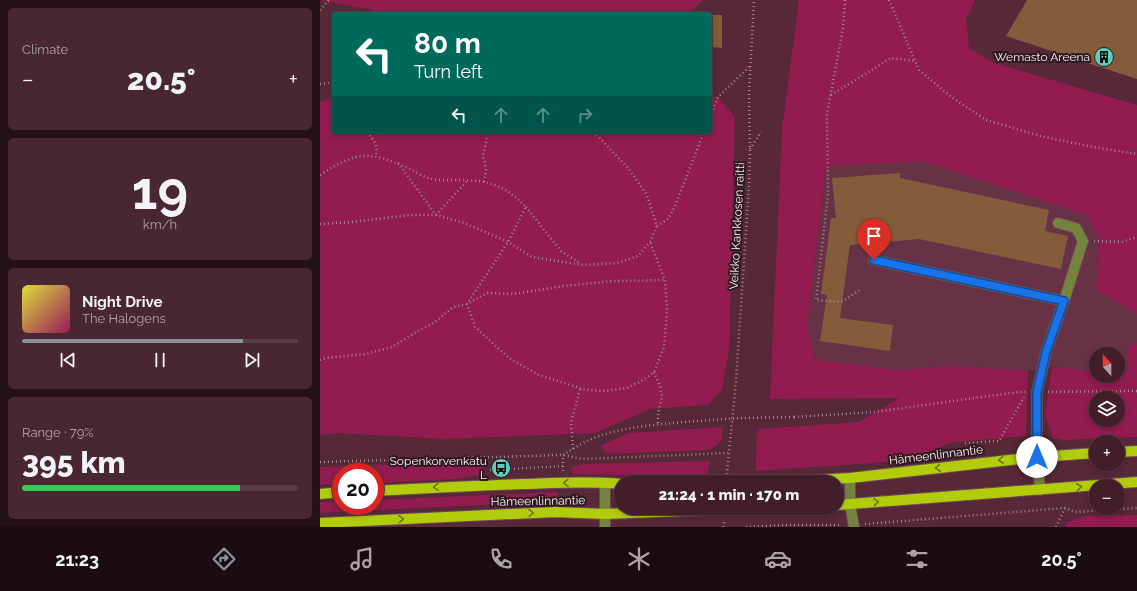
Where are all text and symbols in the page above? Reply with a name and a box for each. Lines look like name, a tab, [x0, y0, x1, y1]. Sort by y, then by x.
text: 80 m	[414, 27, 481, 60]
icon: left	[348, 28, 400, 80]
text: Climate	[22, 42, 68, 57]
building icon: Wemasto Areena	[1093, 46, 1115, 68]
place label: Wemasto Areena	[994, 50, 1090, 64]
text: Turn left	[414, 61, 483, 82]
text: 20.5°	[127, 62, 196, 97]
text: −	[22, 66, 34, 92]
text: +	[289, 66, 298, 92]
icon: left	[448, 104, 470, 126]
icon: ahead	[490, 104, 512, 126]
icon: ahead	[532, 104, 554, 126]
icon: right	[574, 104, 596, 126]
text: 19	[132, 160, 188, 221]
street label: Veikko Kankkosen raitti	[727, 162, 747, 290]
text: km/h	[143, 217, 177, 232]
pin	[857, 219, 891, 260]
icon: arrive	[863, 225, 885, 247]
text: Night Drive	[82, 293, 162, 311]
text: The Halogens	[82, 311, 166, 326]
north arrow	[1089, 347, 1125, 383]
map controls	[1089, 347, 1125, 515]
icon: previous	[57, 349, 79, 371]
icon: pause	[149, 349, 171, 371]
icon: next	[241, 349, 263, 371]
button: layers	[1089, 391, 1125, 427]
text: Range · 79%	[22, 425, 94, 440]
button: +	[1089, 435, 1125, 471]
position arrow	[1016, 436, 1058, 478]
street label: Hämeenlinnantie	[888, 442, 984, 468]
text: 395 km	[22, 445, 126, 480]
place label: Sopenkorvenkatu L	[390, 454, 487, 482]
one-way arrow	[998, 456, 1004, 465]
bus stop icon: Sopenkorvenkatu L	[490, 457, 512, 479]
speed limit sign: 20	[332, 463, 384, 515]
one-way arrow	[935, 463, 941, 472]
one-way arrow	[563, 479, 569, 487]
button: −	[1089, 479, 1125, 515]
one-way arrow	[1076, 482, 1082, 491]
one-way arrow	[433, 483, 439, 492]
text: 21:24 · 1 min · 170 m	[659, 486, 799, 504]
street label: Hämeenlinnantie	[491, 493, 585, 509]
one-way arrow	[873, 498, 879, 507]
one-way arrow	[528, 509, 534, 518]
one-way arrow	[398, 515, 404, 523]
icon: directions	[210, 545, 238, 573]
icon: music	[348, 545, 376, 573]
icon: phone	[487, 545, 515, 573]
icon: climate	[625, 545, 653, 573]
icon: car	[764, 545, 792, 573]
icon: filters	[903, 545, 931, 573]
text: 21:23	[55, 549, 99, 570]
text: 20.5°	[1041, 549, 1082, 570]

